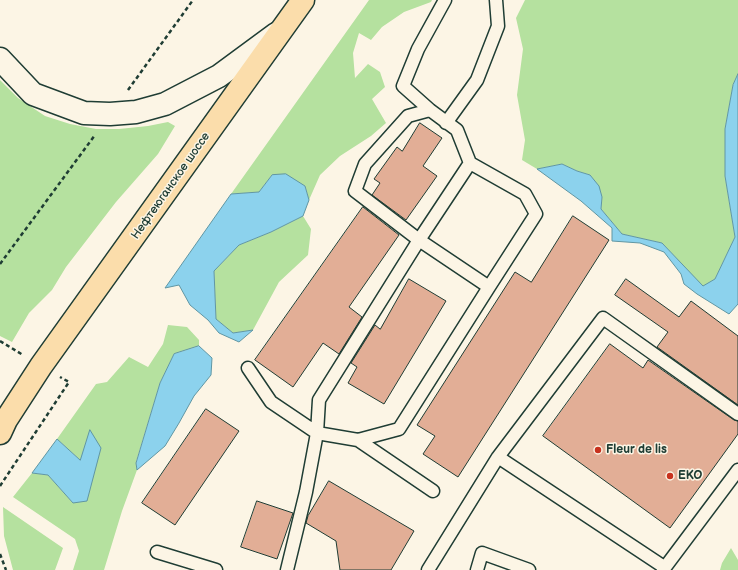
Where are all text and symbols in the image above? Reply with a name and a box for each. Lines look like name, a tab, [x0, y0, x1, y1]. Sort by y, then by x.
street label: Нефтеюганское шоссе	[129, 130, 213, 242]
place label: Fleur de lis	[606, 443, 667, 457]
marker: Fleur de lis	[593, 445, 603, 455]
place label: EKO	[678, 469, 702, 483]
marker: EKO	[665, 471, 675, 481]

